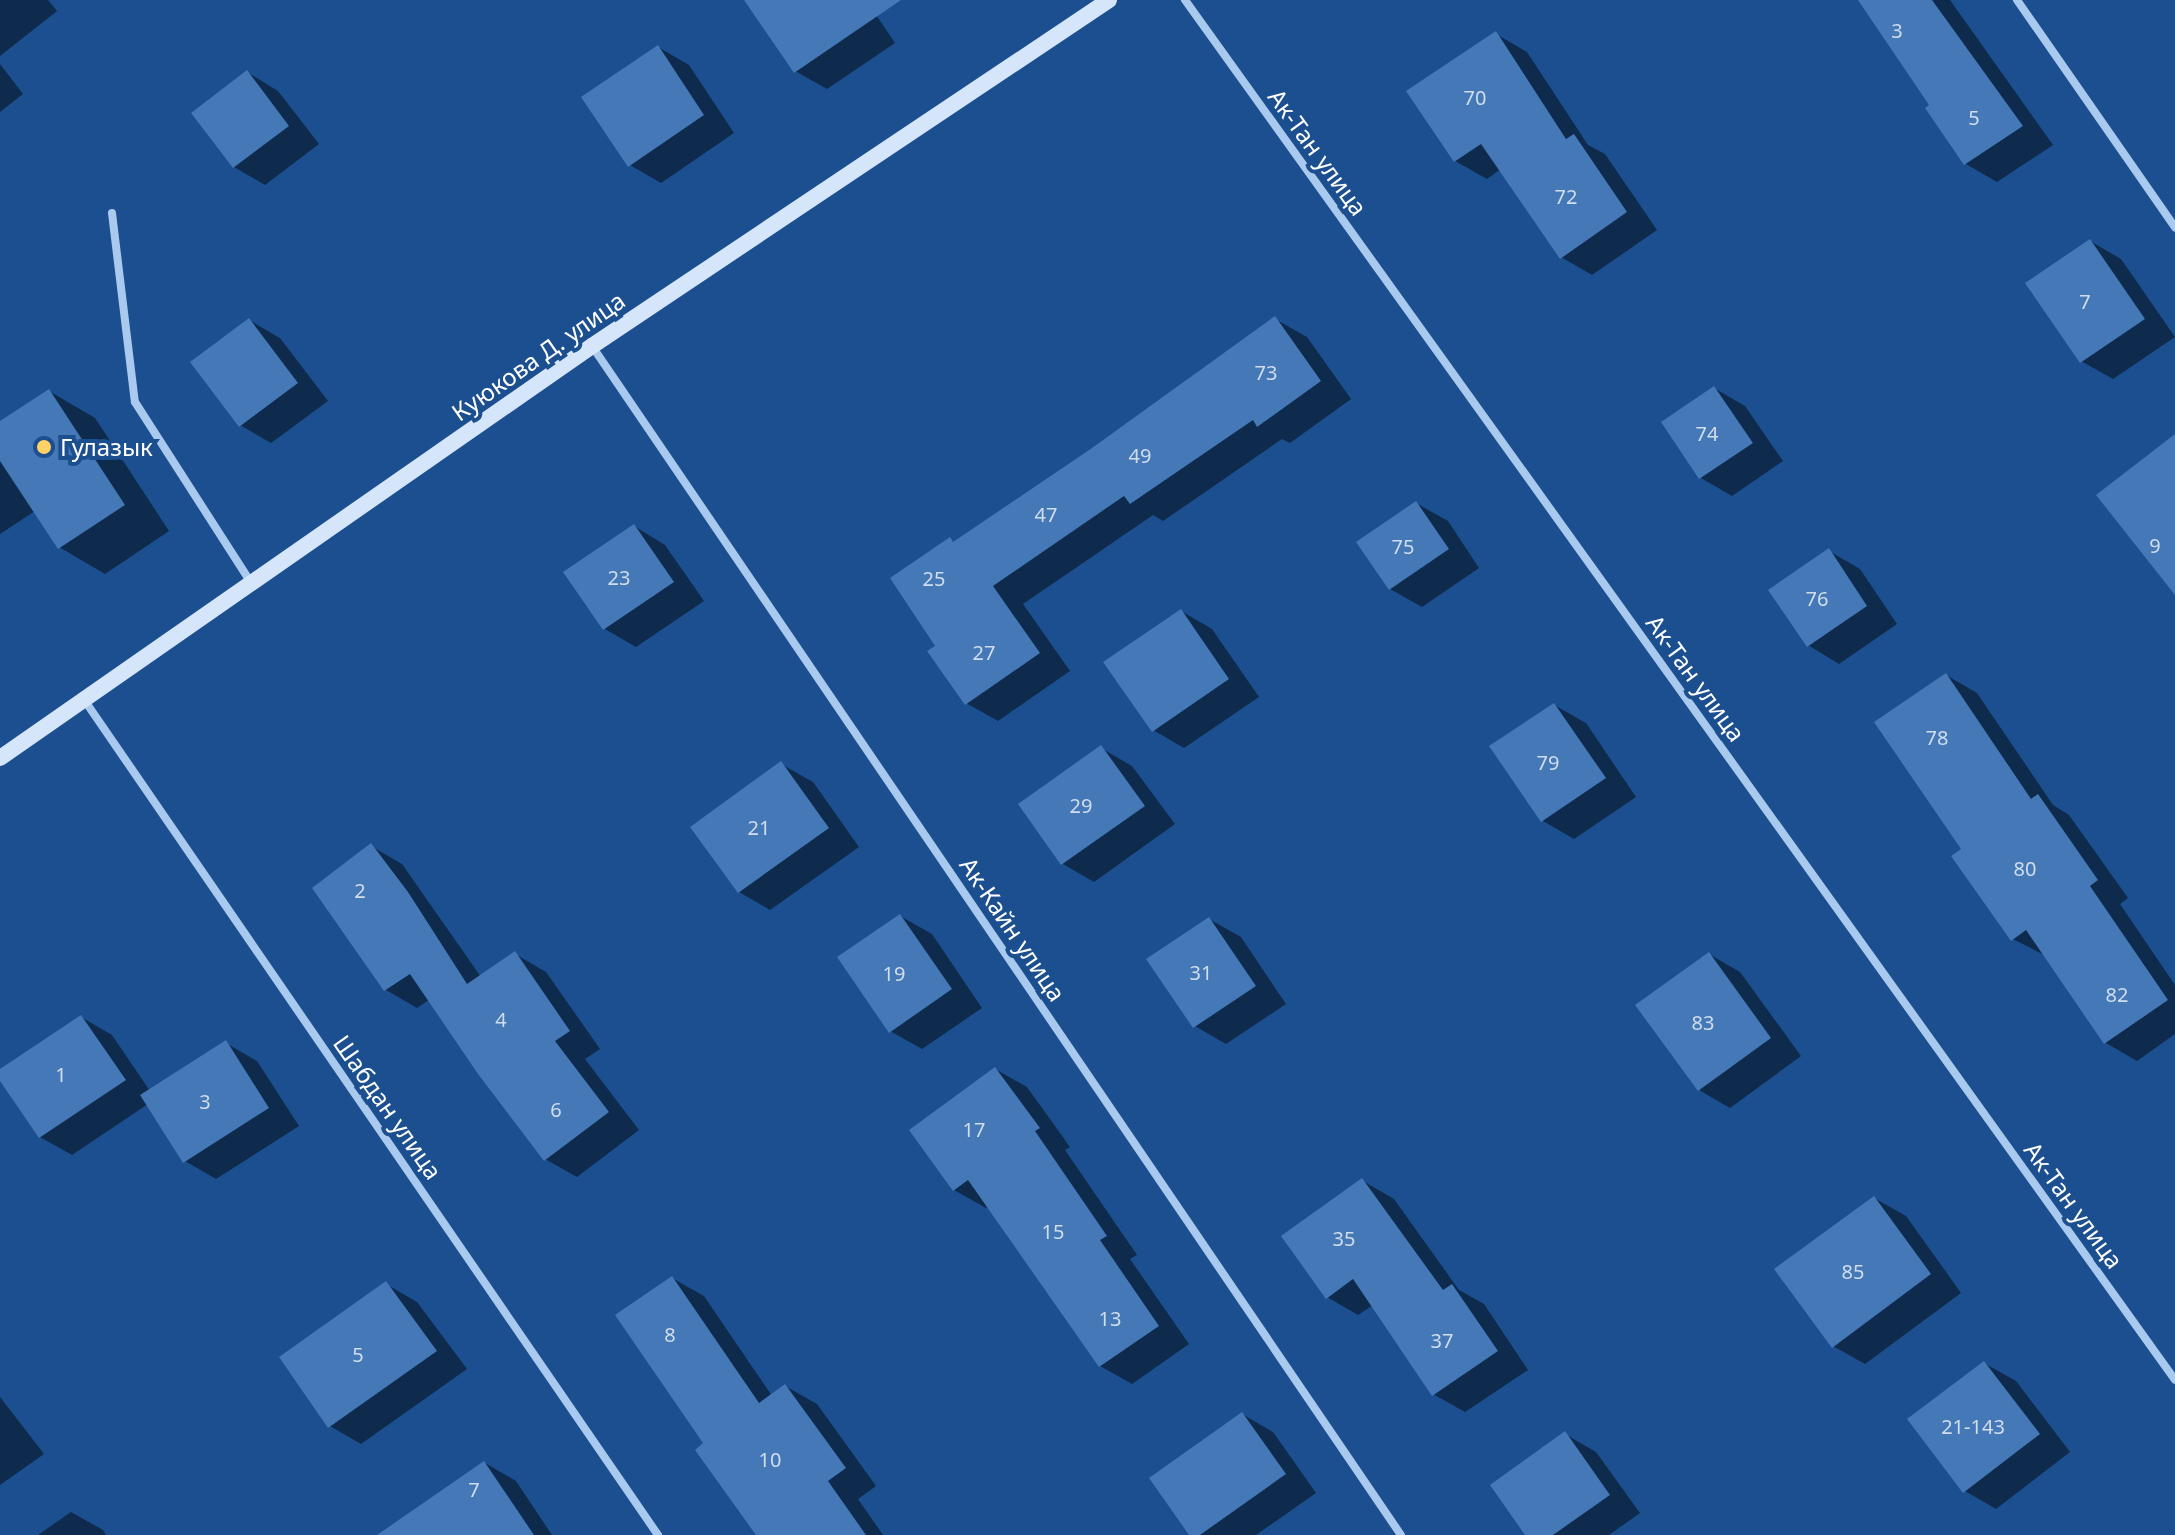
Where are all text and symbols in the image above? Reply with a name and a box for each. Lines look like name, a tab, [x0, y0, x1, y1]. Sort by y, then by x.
house number: 3	[1891, 18, 1903, 42]
street label: Ак-Тан улица	[1262, 83, 1374, 221]
house number: 70	[1464, 85, 1486, 109]
house number: 5	[1968, 105, 1980, 129]
house number: 72	[1555, 184, 1577, 208]
street label: Куюкова Д. улица	[446, 285, 630, 427]
house number: 7	[2079, 289, 2091, 313]
house number: 73	[1255, 360, 1277, 384]
house number: 74	[1696, 421, 1718, 445]
place label: Гулазык	[60, 433, 153, 461]
marker: Гулазык	[35, 438, 53, 456]
house number: 49	[1129, 443, 1151, 467]
house number: 47	[1035, 502, 1057, 526]
house number: 9	[2149, 533, 2161, 557]
house number: 75	[1392, 534, 1414, 558]
house number: 23	[608, 565, 630, 589]
house number: 25	[923, 566, 945, 590]
house number: 76	[1806, 586, 1828, 610]
street label: Ак-Тан улица	[1640, 609, 1752, 747]
house number: 27	[973, 640, 995, 664]
house number: 78	[1926, 725, 1948, 749]
house number: 79	[1537, 750, 1559, 774]
house number: 29	[1070, 793, 1092, 817]
house number: 21	[748, 815, 770, 839]
street label: Ак-Кайн улица	[954, 851, 1072, 1007]
house number: 80	[2014, 856, 2036, 880]
house number: 2	[354, 878, 366, 902]
house number: 31	[1190, 960, 1212, 984]
house number: 19	[883, 961, 905, 985]
house number: 82	[2106, 982, 2128, 1006]
house number: 4	[495, 1007, 507, 1031]
house number: 83	[1692, 1010, 1714, 1034]
street label: Шабдан улица	[328, 1029, 448, 1185]
house number: 1	[55, 1062, 67, 1086]
house number: 3	[199, 1089, 211, 1113]
house number: 6	[550, 1097, 562, 1121]
house number: 17	[963, 1117, 985, 1141]
street label: Ак-Тан улица	[2018, 1136, 2130, 1274]
house number: 15	[1042, 1219, 1064, 1243]
house number: 35	[1333, 1226, 1355, 1250]
house number: 85	[1842, 1259, 1864, 1283]
house number: 13	[1099, 1306, 1121, 1330]
house number: 8	[664, 1322, 676, 1346]
house number: 37	[1431, 1328, 1453, 1352]
house number: 5	[352, 1342, 364, 1366]
house number: 21-143	[1941, 1414, 2005, 1438]
house number: 10	[759, 1447, 781, 1471]
house number: 7	[468, 1477, 480, 1501]

